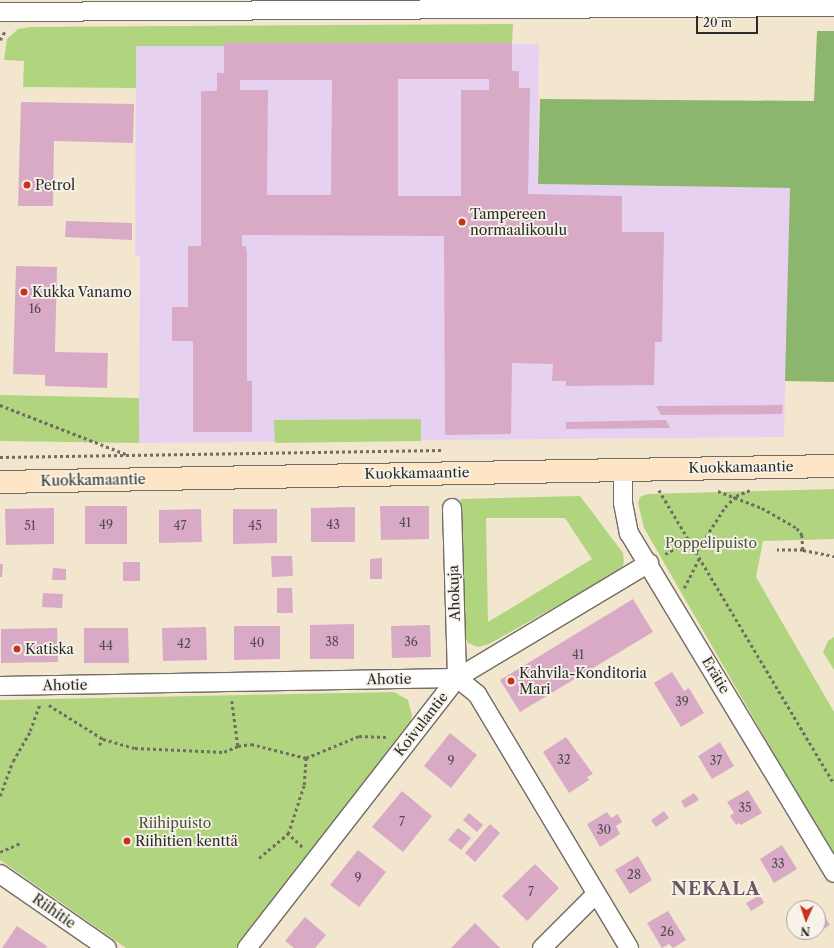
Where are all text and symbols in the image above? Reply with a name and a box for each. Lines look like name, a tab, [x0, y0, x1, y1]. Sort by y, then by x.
scale bar	[698, 8, 760, 34]
text: 20 m	[703, 15, 732, 30]
place label: Petrol	[35, 177, 75, 193]
marker: Petrol	[22, 180, 32, 190]
place label: Tampereen normaalikoulu	[470, 206, 567, 238]
marker: Tampereen normaalikoulu	[457, 217, 467, 227]
place label: Kukka Vanamo	[32, 284, 132, 300]
marker: Kukka Vanamo	[19, 287, 29, 297]
house number: 16	[29, 302, 41, 316]
street label: Kuokkamaantie	[688, 458, 794, 476]
street label: Kuokkamaantie	[364, 464, 470, 482]
street label: Kuokkamaantie	[40, 471, 146, 489]
house number: 41	[399, 516, 411, 530]
house number: 49	[99, 518, 113, 532]
house number: 43	[326, 518, 340, 532]
house number: 51	[24, 519, 36, 533]
house number: 47	[174, 519, 186, 533]
house number: 45	[248, 519, 262, 533]
park label: Poppelipuisto	[665, 535, 757, 551]
street label: Ahokuja	[445, 565, 463, 621]
house number: 38	[325, 635, 339, 649]
house number: 36	[404, 635, 418, 649]
house number: 40	[250, 636, 264, 650]
house number: 42	[177, 637, 191, 651]
house number: 44	[99, 639, 113, 653]
place label: Katiska	[25, 641, 74, 657]
marker: Katiska	[12, 644, 22, 654]
house number: 41	[572, 648, 584, 662]
street label: Erätie	[699, 654, 733, 696]
place label: Kahvila-Konditoria Mari	[519, 665, 647, 698]
street label: Ahotie	[366, 670, 412, 688]
street label: Ahotie	[42, 676, 88, 694]
marker: Kahvila-Konditoria Mari	[506, 676, 516, 686]
street label: Koivulantie	[391, 689, 451, 759]
house number: 39	[675, 695, 689, 709]
house number: 32	[557, 753, 571, 767]
house number: 9	[447, 754, 455, 768]
house number: 37	[710, 754, 722, 768]
house number: 35	[738, 801, 752, 815]
park label: Riihipuisto	[139, 815, 211, 831]
house number: 7	[399, 815, 405, 829]
house number: 30	[597, 823, 611, 837]
place label: Riihitien kenttä	[135, 833, 238, 849]
marker: Riihitien kenttä	[122, 836, 132, 846]
house number: 33	[771, 857, 785, 871]
house number: 28	[627, 868, 641, 882]
house number: 9	[354, 871, 362, 885]
district label: NEKALA	[671, 878, 761, 900]
house number: 7	[528, 885, 534, 899]
street label: Riihitie	[29, 890, 79, 932]
north arrow	[786, 900, 826, 940]
text: N	[800, 924, 811, 938]
house number: 26	[660, 925, 674, 939]

